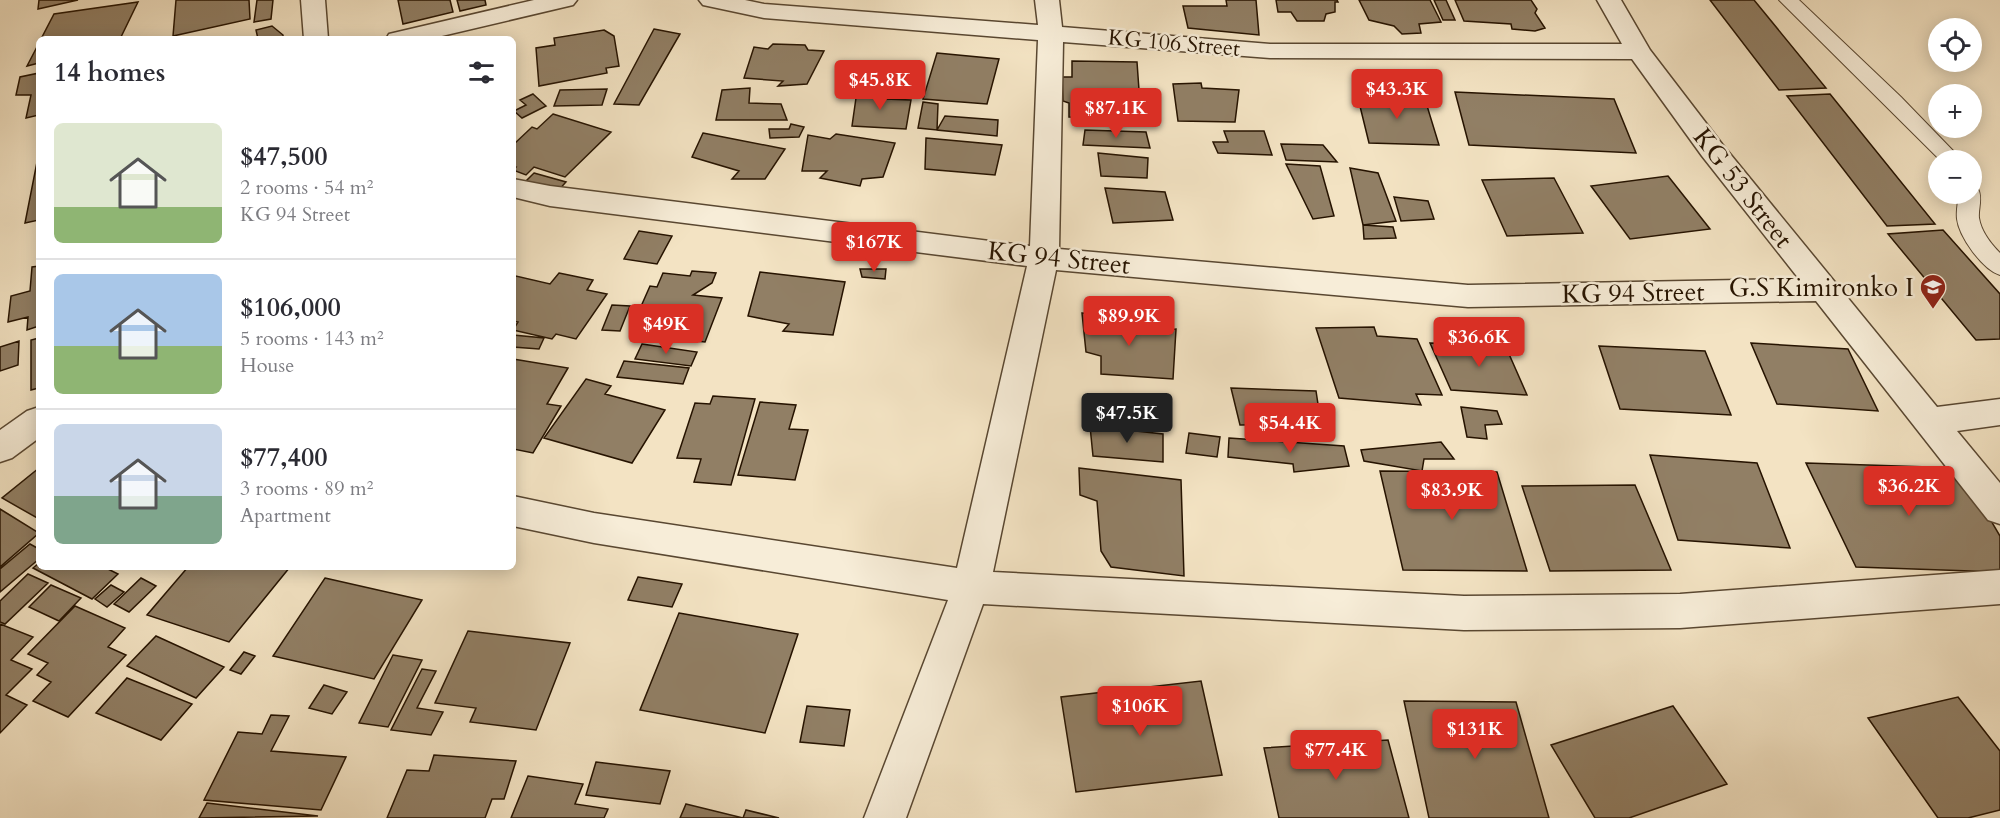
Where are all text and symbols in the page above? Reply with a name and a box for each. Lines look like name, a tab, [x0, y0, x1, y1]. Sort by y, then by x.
map controls	[1928, 18, 1982, 204]
button: locate	[1928, 18, 1982, 72]
street label: KG 106 Street	[1107, 22, 1241, 64]
text: 14 homes	[54, 55, 165, 90]
icon: filters	[465, 56, 498, 89]
pin: $45.8K	[831, 60, 929, 111]
text: $45.8K	[849, 66, 911, 93]
pin: $43.3K	[1348, 69, 1446, 120]
text: $43.3K	[1366, 75, 1428, 102]
button: +	[1928, 84, 1982, 138]
pin: $87.1K	[1067, 88, 1165, 139]
text: $87.1K	[1085, 94, 1147, 121]
street label: KG 53 Street	[1685, 121, 1801, 255]
text: $47,500	[240, 139, 328, 174]
icon: home	[102, 147, 174, 219]
button: −	[1928, 150, 1982, 204]
text: 2 rooms · 54 m²	[240, 174, 373, 201]
text: KG 94 Street	[240, 201, 350, 228]
pin: $167K	[832, 222, 916, 273]
text: $167K	[845, 228, 903, 255]
street label: KG 94 Street	[986, 233, 1132, 283]
place label: G.S Kimironko I	[1729, 270, 1914, 305]
school or university icon: G.S Kimironko I	[1918, 272, 1948, 310]
street label: KG 94 Street	[1561, 274, 1705, 312]
text: $106,000	[240, 290, 341, 325]
pin: $89.9K	[1080, 296, 1178, 347]
icon: home	[102, 298, 174, 370]
text: $89.9K	[1098, 302, 1160, 329]
pin: $49K	[630, 304, 702, 355]
text: $49K	[643, 310, 689, 337]
pin: $36.6K	[1430, 317, 1528, 368]
text: $36.6K	[1448, 323, 1510, 350]
text: 5 rooms · 143 m²	[240, 325, 384, 352]
text: House	[240, 352, 294, 379]
pin: $47.5K	[1078, 393, 1176, 444]
text: $47.5K	[1096, 399, 1158, 426]
pin: $54.4K	[1241, 403, 1339, 454]
text: $54.4K	[1259, 409, 1321, 436]
text: $77,400	[240, 440, 328, 475]
icon: home	[102, 448, 174, 520]
pin: $36.2K	[1860, 466, 1958, 517]
pin: $83.9K	[1403, 470, 1501, 521]
text: $36.2K	[1878, 472, 1940, 499]
text: 3 rooms · 89 m²	[240, 475, 373, 502]
text: $83.9K	[1421, 476, 1483, 503]
text: Apartment	[240, 502, 331, 529]
pin: $106K	[1098, 686, 1182, 737]
text: $106K	[1111, 692, 1169, 719]
pin: $131K	[1433, 709, 1517, 760]
text: $131K	[1446, 715, 1504, 742]
pin: $77.4K	[1287, 730, 1385, 781]
text: $77.4K	[1305, 736, 1367, 763]

